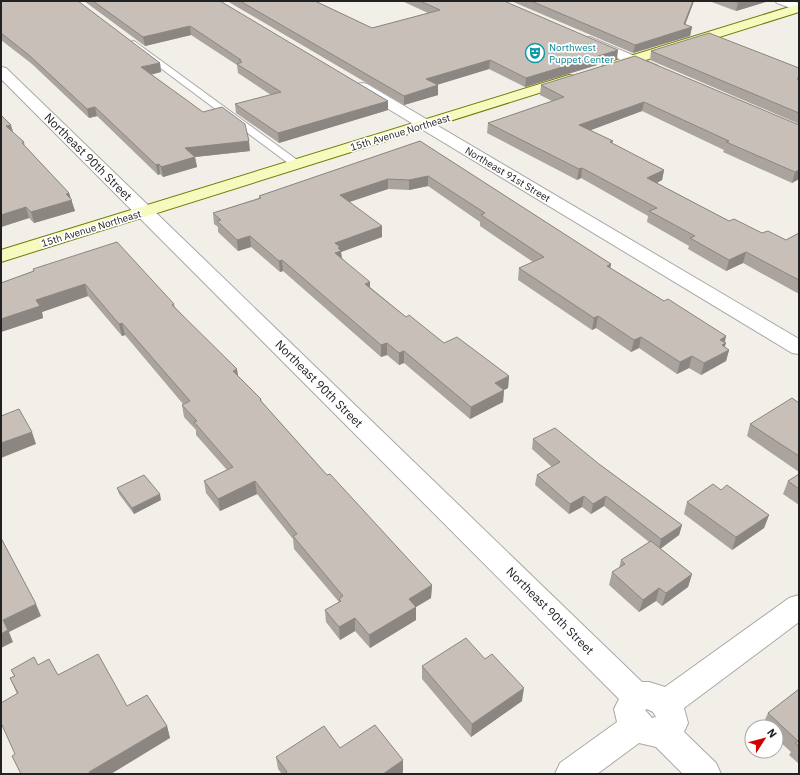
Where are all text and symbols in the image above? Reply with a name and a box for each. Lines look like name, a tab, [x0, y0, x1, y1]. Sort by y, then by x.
place label: Northwest Puppet Center	[549, 41, 614, 66]
theatre icon: Northwest Puppet Center	[524, 42, 546, 64]
street label: Northeast 90th Street	[41, 110, 135, 204]
street label: 15th Avenue Northeast	[349, 111, 452, 154]
street label: Northeast 91st Street	[463, 144, 553, 205]
street label: 15th Avenue Northeast	[40, 207, 143, 250]
street label: Northeast 90th Street	[272, 337, 366, 431]
street label: Northeast 90th Street	[503, 564, 597, 658]
north arrow	[744, 719, 784, 759]
text: N	[764, 726, 780, 740]

